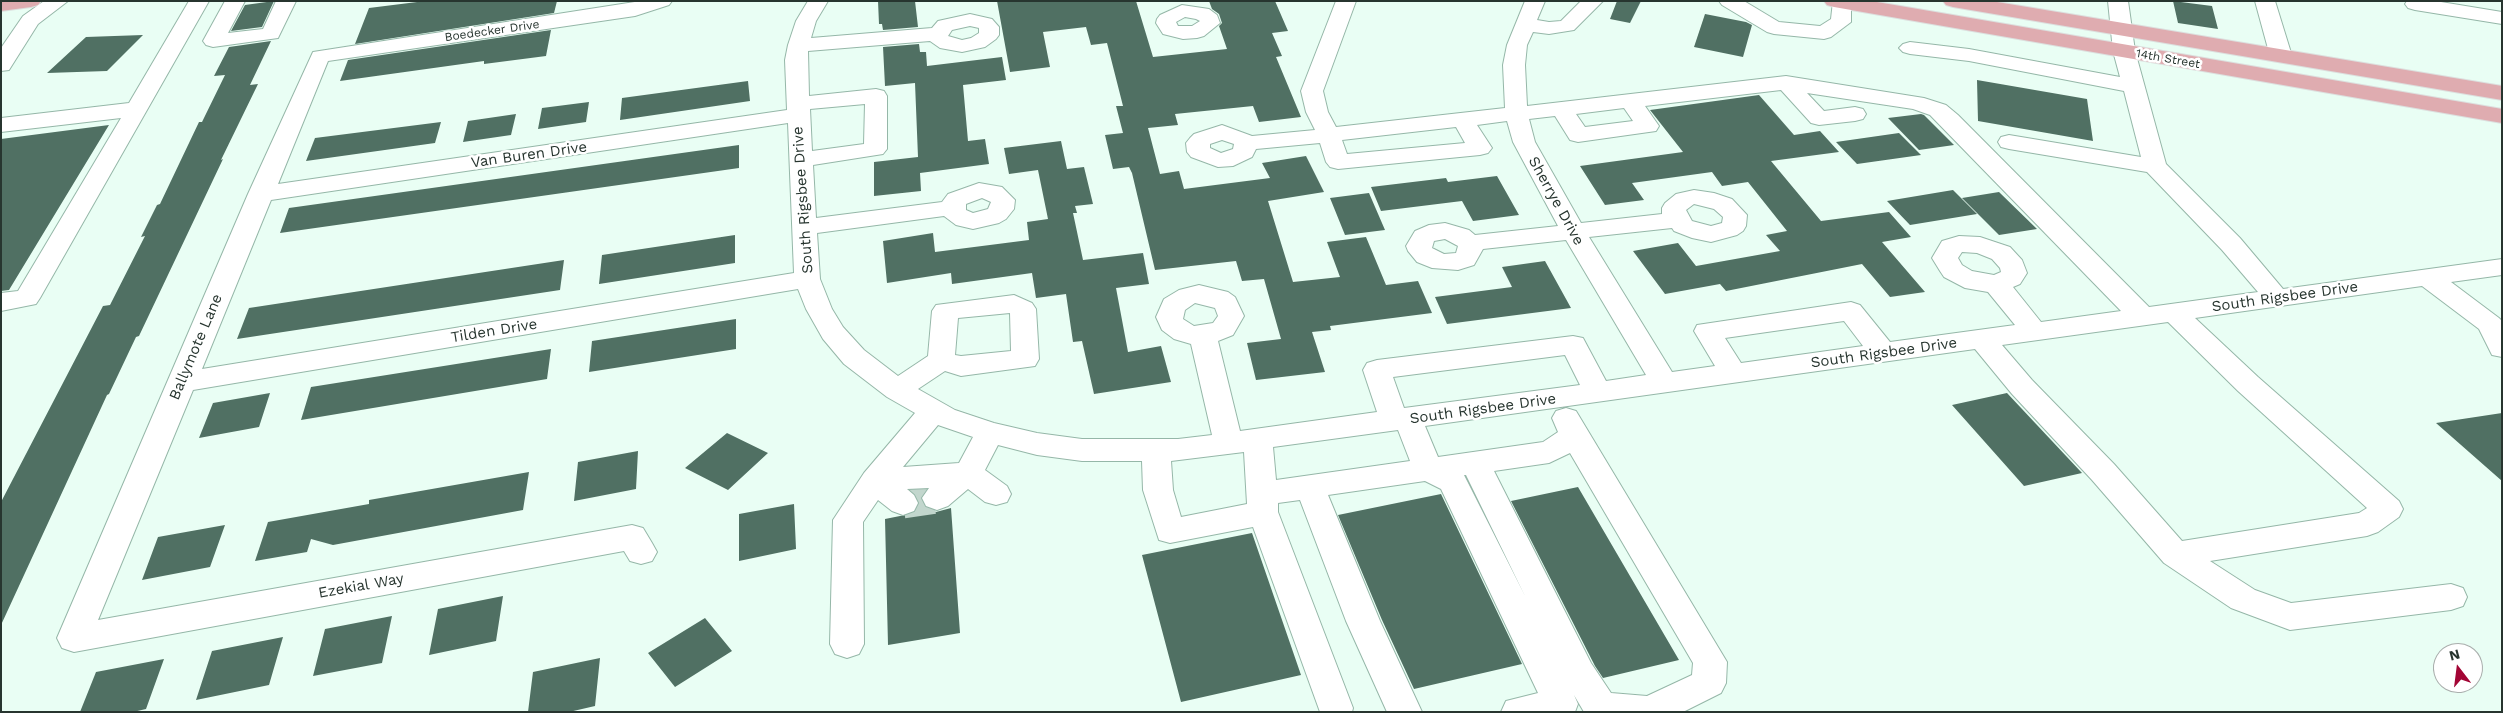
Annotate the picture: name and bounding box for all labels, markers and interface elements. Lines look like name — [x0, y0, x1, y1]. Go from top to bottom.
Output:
street label: Boedecker Drive — [444, 17, 540, 45]
street label: 14th Street — [2135, 46, 2201, 72]
street label: South Rigsbee Drive — [789, 126, 817, 274]
street label: Van Buren Drive — [470, 138, 588, 172]
street label: Sherrye Drive — [1524, 154, 1588, 248]
street label: South Rigsbee Drive — [2211, 278, 2359, 316]
street label: Ballymote Lane — [166, 291, 226, 403]
street label: Tilden Drive — [450, 315, 538, 347]
street label: South Rigsbee Drive — [1810, 334, 1958, 372]
street label: South Rigsbee Drive — [1409, 390, 1557, 428]
street label: Ezekial Way — [317, 570, 405, 602]
north arrow — [2433, 643, 2483, 693]
text: N — [2447, 645, 2461, 664]

